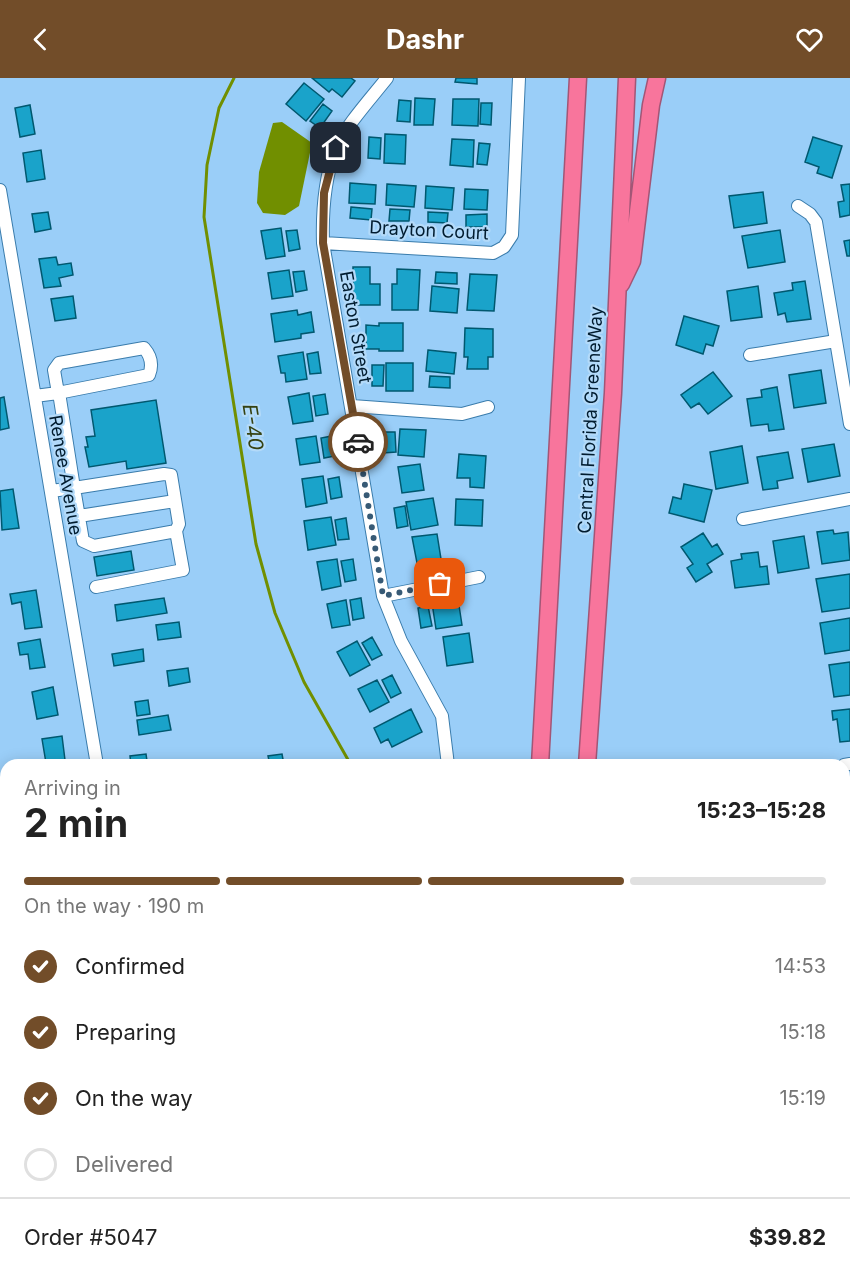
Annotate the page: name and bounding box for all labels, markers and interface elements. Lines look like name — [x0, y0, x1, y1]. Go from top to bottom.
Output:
icon: back — [24, 23, 57, 56]
text: Dashr — [386, 23, 464, 56]
icon: heart — [793, 23, 826, 56]
pin — [310, 122, 361, 173]
icon: home — [319, 131, 352, 164]
street label: Drayton Court — [369, 216, 489, 244]
street label: Easton Street — [336, 269, 376, 385]
street label: Central Florida GreeneWay — [574, 306, 606, 534]
water label: E-40 — [237, 402, 269, 452]
courier — [328, 412, 388, 472]
street label: Renee Avenue — [45, 413, 87, 537]
icon: car — [342, 426, 375, 459]
pin — [414, 558, 465, 609]
icon: bag — [423, 567, 456, 600]
text: Arriving in — [24, 776, 121, 800]
text: 15:23–15:28 — [697, 797, 826, 823]
text: 2 min — [24, 799, 128, 846]
text: On the way · 190 m — [24, 894, 204, 918]
icon: check — [24, 950, 57, 983]
text: Confirmed — [75, 953, 185, 979]
text: 14:53 — [775, 954, 826, 978]
icon: check — [24, 1016, 57, 1049]
text: Preparing — [75, 1019, 176, 1045]
text: 15:18 — [779, 1020, 826, 1044]
icon: check — [24, 1082, 57, 1115]
text: On the way — [75, 1085, 193, 1111]
text: 15:19 — [779, 1086, 826, 1110]
text: Delivered — [75, 1151, 173, 1177]
text: Order #5047 — [24, 1224, 157, 1250]
text: $39.82 — [749, 1224, 826, 1250]

